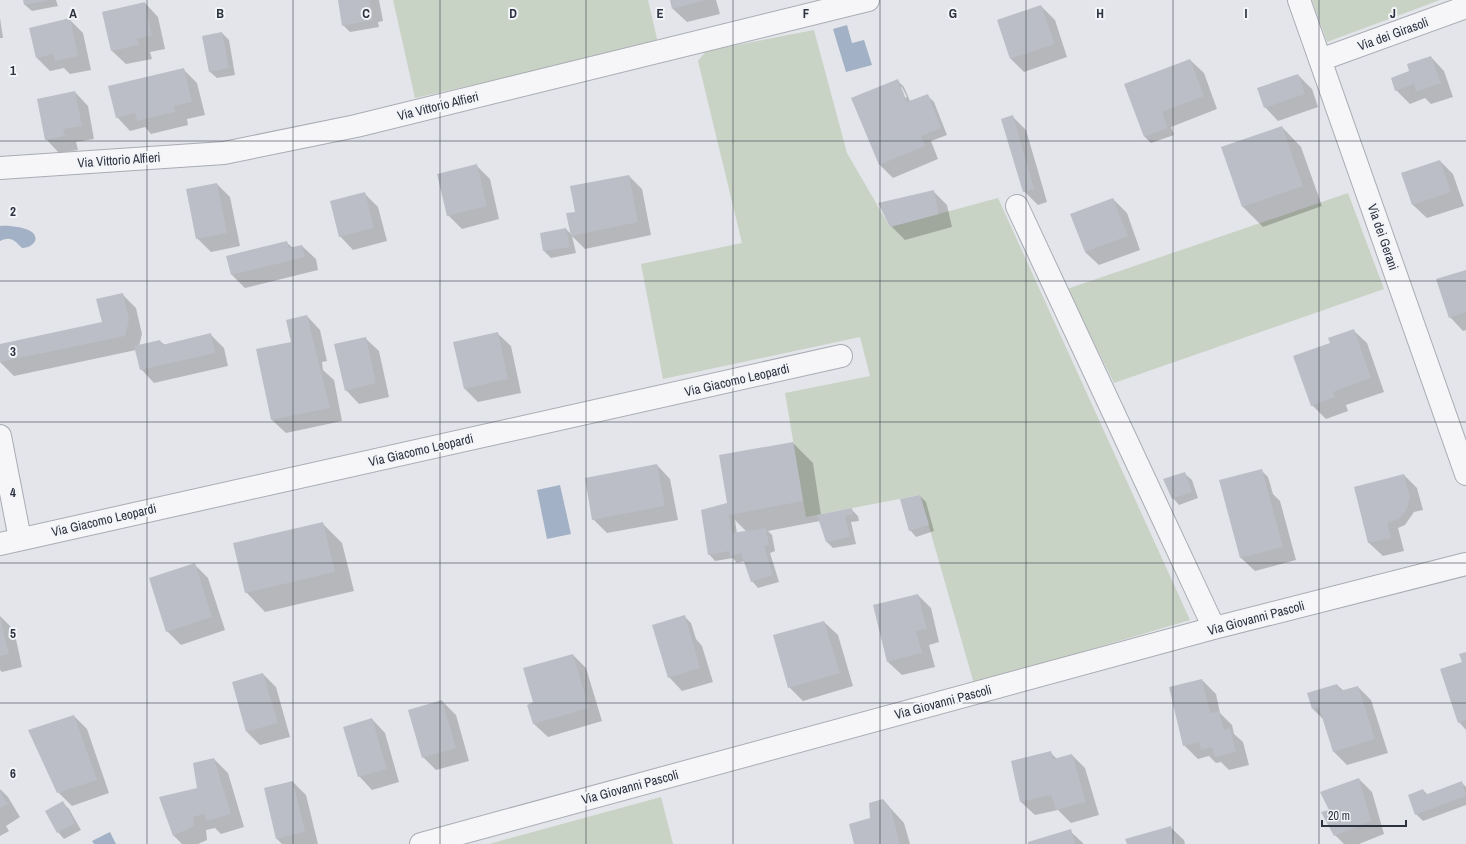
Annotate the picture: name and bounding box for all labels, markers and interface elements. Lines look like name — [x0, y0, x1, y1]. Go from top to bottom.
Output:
text: A — [69, 5, 77, 22]
text: B — [216, 5, 224, 22]
text: C — [362, 5, 370, 22]
text: D — [509, 5, 517, 22]
text: E — [656, 5, 664, 22]
text: F — [803, 5, 810, 22]
text: G — [949, 5, 957, 22]
text: H — [1096, 5, 1104, 22]
text: I — [1245, 5, 1248, 22]
text: J — [1390, 5, 1396, 22]
street label: Via dei Girasoli — [1355, 13, 1431, 55]
text: 1 — [10, 62, 16, 79]
street label: Via Vittorio Alfieri — [396, 88, 480, 124]
street label: Via Vittorio Alfieri — [77, 149, 161, 171]
street label: Via dei Gerani — [1364, 202, 1402, 272]
text: 2 — [10, 203, 16, 220]
text: 3 — [10, 343, 16, 360]
street label: Via Giacomo Leopardi — [683, 360, 791, 400]
street label: Via Giacomo Leopardi — [367, 430, 475, 470]
text: 4 — [10, 484, 16, 501]
street label: Via Giacomo Leopardi — [50, 500, 158, 540]
street label: Via Giovanni Pascoli — [1206, 597, 1307, 639]
text: 5 — [10, 625, 16, 642]
street label: Via Giovanni Pascoli — [893, 681, 994, 723]
text: 6 — [10, 765, 16, 782]
street label: Via Giovanni Pascoli — [580, 766, 681, 808]
scale bar — [1322, 802, 1406, 828]
text: 20 m — [1328, 808, 1350, 824]

